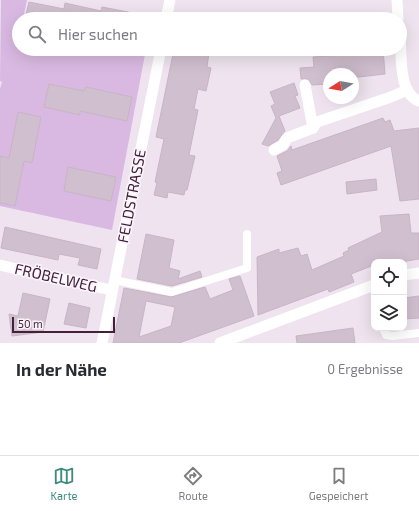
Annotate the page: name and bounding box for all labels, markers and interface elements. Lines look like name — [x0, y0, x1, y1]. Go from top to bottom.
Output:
search box — [12, 12, 407, 56]
icon: search — [26, 23, 48, 45]
text: Hier suchen — [58, 25, 138, 43]
north arrow — [323, 68, 359, 104]
street label: FELDSTRASSE — [113, 148, 149, 244]
street label: FRÖBELWEG — [13, 259, 99, 295]
map controls — [371, 259, 407, 331]
button: locate — [371, 259, 407, 295]
button: layers — [371, 295, 407, 331]
scale bar — [12, 315, 115, 334]
text: 50 m — [18, 317, 43, 330]
text: In der Nähe — [16, 359, 107, 379]
text: 0 Ergebnisse — [327, 361, 403, 377]
tab: Karte — [50, 465, 78, 502]
tab: Route — [178, 465, 208, 502]
tab: Gespeichert — [309, 465, 369, 502]

